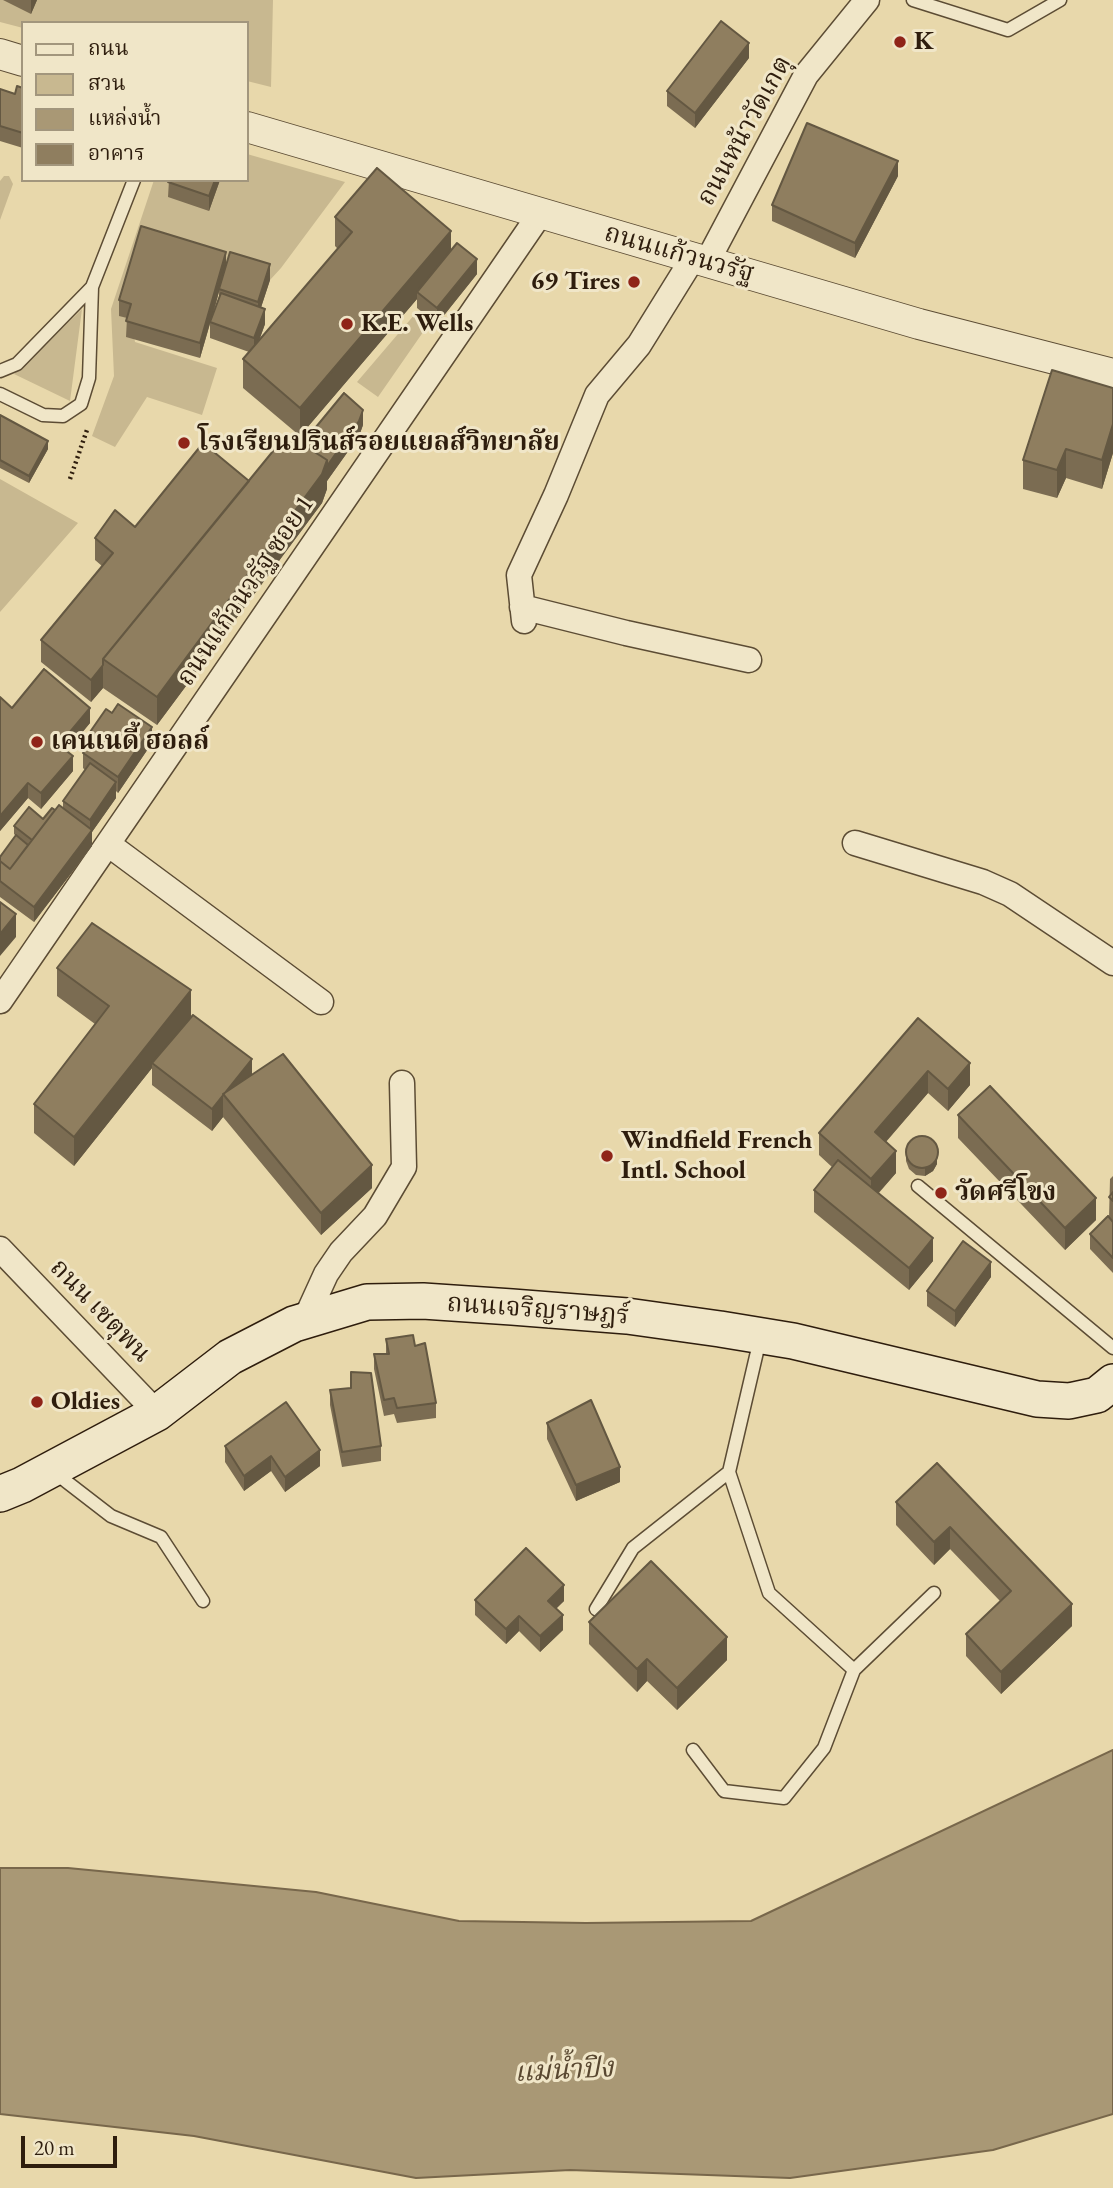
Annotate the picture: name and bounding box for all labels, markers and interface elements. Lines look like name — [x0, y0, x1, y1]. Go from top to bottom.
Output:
legend — [21, 21, 248, 182]
place label: K — [914, 26, 934, 58]
text: ถนน — [88, 34, 129, 61]
marker: K — [892, 34, 908, 50]
street label: ถนนหน้าวัดเกตุ — [691, 50, 799, 212]
text: สวน — [88, 69, 126, 96]
text: แหล่งน้ำ — [88, 104, 161, 131]
text: อาคาร — [88, 139, 145, 166]
street label: ถนนแก้วนวรัฐ — [601, 218, 757, 290]
place label: 69 Tires — [530, 266, 620, 298]
marker: 69 Tires — [626, 274, 642, 290]
place label: K.E. Wells — [361, 308, 473, 340]
marker: K.E. Wells — [339, 316, 355, 332]
place label: โรงเรียนปรินส์รอยแยลส์วิทยาลัย — [198, 427, 560, 459]
marker: โรงเรียนปรินส์รอยแยลส์วิทยาลัย — [176, 435, 192, 451]
street label: ถนนแก้วนวรัฐ ซอย 1 — [171, 490, 321, 692]
place label: เคนเนดี้ ฮอลล์ — [51, 726, 209, 758]
marker: เคนเนดี้ ฮอลล์ — [29, 734, 45, 750]
place label: Windfield French Intl. School — [621, 1125, 812, 1186]
marker: Windfield French Intl. School — [599, 1148, 615, 1164]
place label: วัดศรีโขง — [955, 1177, 1056, 1209]
marker: วัดศรีโขง — [933, 1185, 949, 1201]
street label: ถนน เชตุพน — [43, 1253, 157, 1369]
street label: ถนนเจริญราษฎร์ — [446, 1288, 630, 1332]
place label: Oldies — [51, 1386, 120, 1418]
marker: Oldies — [29, 1394, 45, 1410]
water label: แม่น้ำปิง — [513, 2052, 615, 2090]
scale bar — [24, 2122, 121, 2166]
text: 20 m — [34, 2134, 75, 2161]

